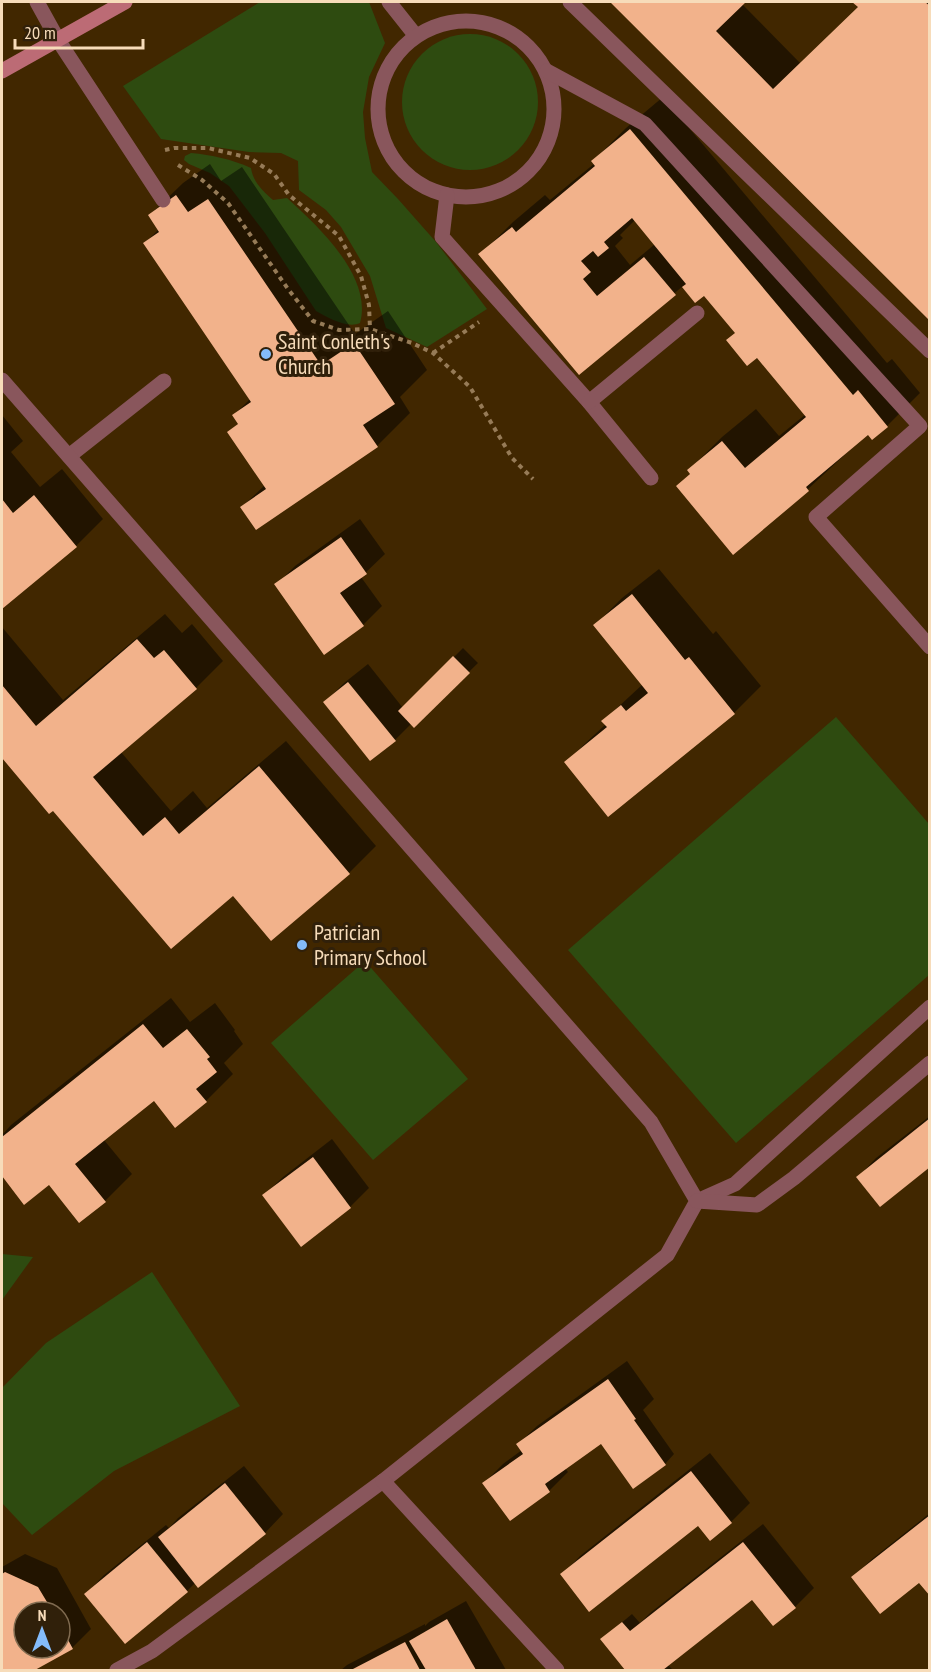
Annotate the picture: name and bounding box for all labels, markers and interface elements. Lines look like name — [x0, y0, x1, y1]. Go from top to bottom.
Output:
scale bar — [15, 12, 142, 50]
text: 20 m — [24, 21, 56, 44]
place label: Saint Conleth's Church — [278, 327, 390, 380]
marker: Saint Conleth's Church — [259, 347, 273, 361]
place label: Patrician Primary School — [314, 918, 428, 971]
marker: Patrician Primary School — [295, 938, 309, 952]
north arrow — [12, 1600, 72, 1660]
text: N — [38, 1605, 46, 1625]

